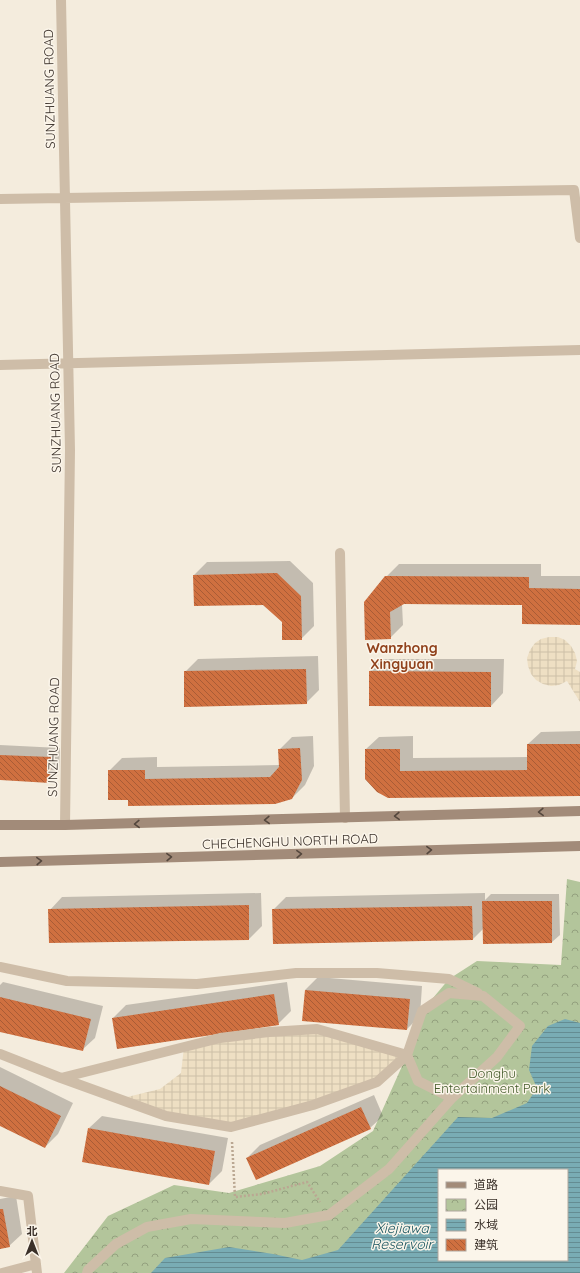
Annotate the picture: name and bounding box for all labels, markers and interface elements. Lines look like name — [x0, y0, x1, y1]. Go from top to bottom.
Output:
street label: SUNZHUANG ROAD — [40, 29, 58, 149]
street label: SUNZHUANG ROAD — [46, 353, 64, 473]
district label: Wanzhong Xingyuan — [366, 639, 438, 673]
street label: SUNZHUANG ROAD — [44, 677, 62, 797]
one-way arrow — [538, 808, 544, 817]
one-way arrow — [394, 812, 400, 821]
one-way arrow — [264, 816, 270, 824]
one-way arrow — [134, 819, 140, 828]
street label: CHECHENGHU NORTH ROAD — [202, 830, 378, 852]
one-way arrow — [426, 846, 432, 855]
one-way arrow — [296, 850, 302, 858]
one-way arrow — [166, 853, 172, 861]
one-way arrow — [36, 857, 42, 865]
park label: Donghu Entertainment Park — [434, 1065, 550, 1096]
legend — [438, 1169, 568, 1261]
text: 道路 — [474, 1177, 498, 1192]
text: 公园 — [474, 1197, 498, 1212]
text: 水域 — [474, 1217, 498, 1232]
water label: Xiejiawa Reservoir — [371, 1219, 435, 1253]
north arrow — [12, 1221, 52, 1261]
text: 北 — [27, 1224, 38, 1238]
text: 建筑 — [474, 1237, 498, 1252]

